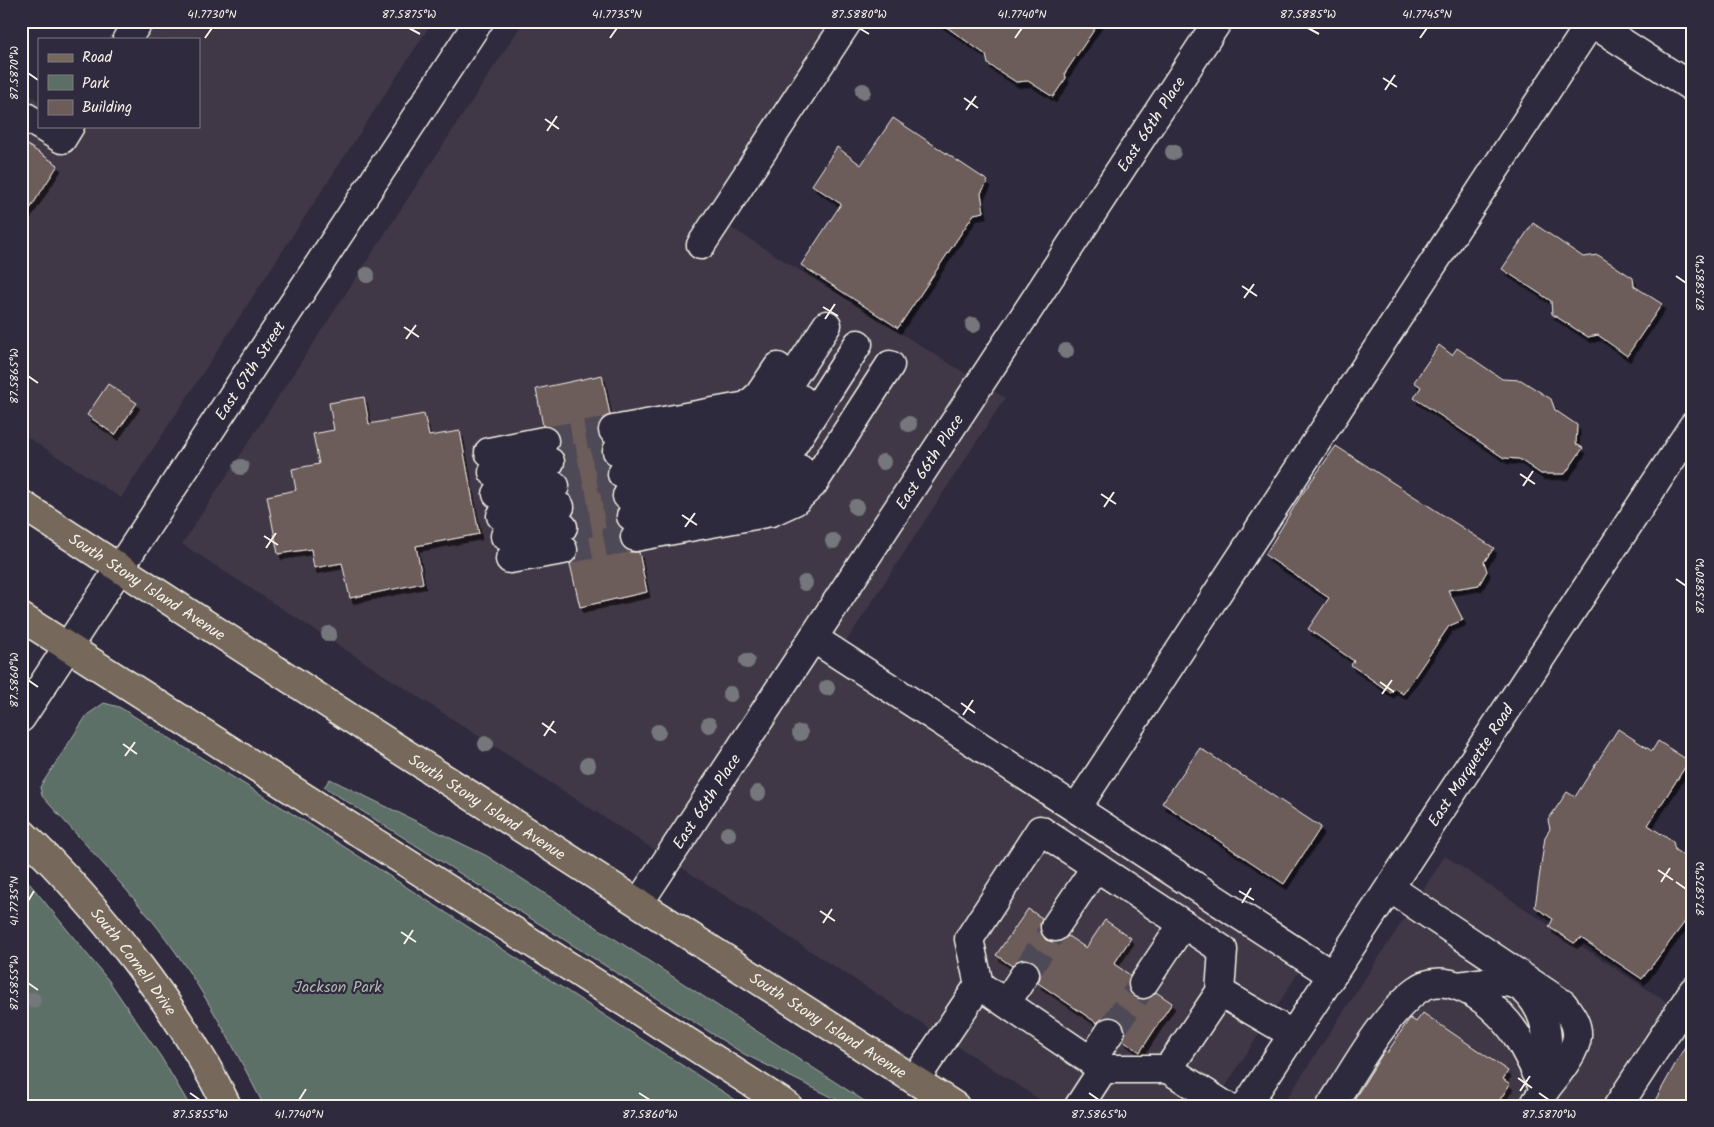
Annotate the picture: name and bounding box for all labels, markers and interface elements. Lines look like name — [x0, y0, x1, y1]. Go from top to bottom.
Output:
text: 41.7730°N — [187, 5, 237, 24]
text: 87.5875°W — [382, 5, 436, 24]
text: 41.7735°N — [592, 5, 642, 24]
text: 87.5880°W — [831, 5, 887, 24]
text: 41.7740°N — [997, 5, 1047, 24]
text: 87.5885°W — [1280, 5, 1336, 24]
text: 41.7745°N — [1402, 5, 1452, 24]
legend — [38, 38, 200, 128]
text: 87.5870°W — [5, 46, 24, 100]
text: Road — [82, 46, 113, 70]
text: Park — [82, 72, 110, 96]
street label: East 66th Place — [1111, 72, 1192, 177]
text: Building — [82, 96, 132, 120]
text: 87.5885°W — [1691, 255, 1710, 311]
street label: East 67th Street — [209, 316, 293, 426]
text: 87.5865°W — [5, 348, 24, 404]
street label: East 66th Place — [889, 410, 971, 515]
street label: South Stony Island Avenue — [64, 527, 230, 648]
text: 87.5880°W — [1691, 558, 1710, 614]
text: 87.5860°W — [5, 652, 24, 708]
street label: East Marquette Road — [1422, 699, 1521, 832]
street label: South Stony Island Avenue — [403, 748, 570, 867]
street label: East 66th Place — [667, 749, 748, 855]
text: 87.5875°W — [1691, 862, 1710, 916]
text: 41.7735°N — [5, 876, 24, 926]
street label: South Cornell Drive — [84, 902, 182, 1021]
text: 87.5855°W — [5, 955, 24, 1011]
street label: South Stony Island Avenue — [744, 966, 911, 1086]
park label: Jackson Park — [294, 975, 382, 1000]
text: 87.5855°W — [172, 1105, 228, 1124]
text: 41.7740°N — [274, 1105, 324, 1124]
text: 87.5860°W — [622, 1105, 678, 1124]
text: 87.5865°W — [1071, 1105, 1127, 1124]
text: 87.5870°W — [1522, 1105, 1576, 1124]

